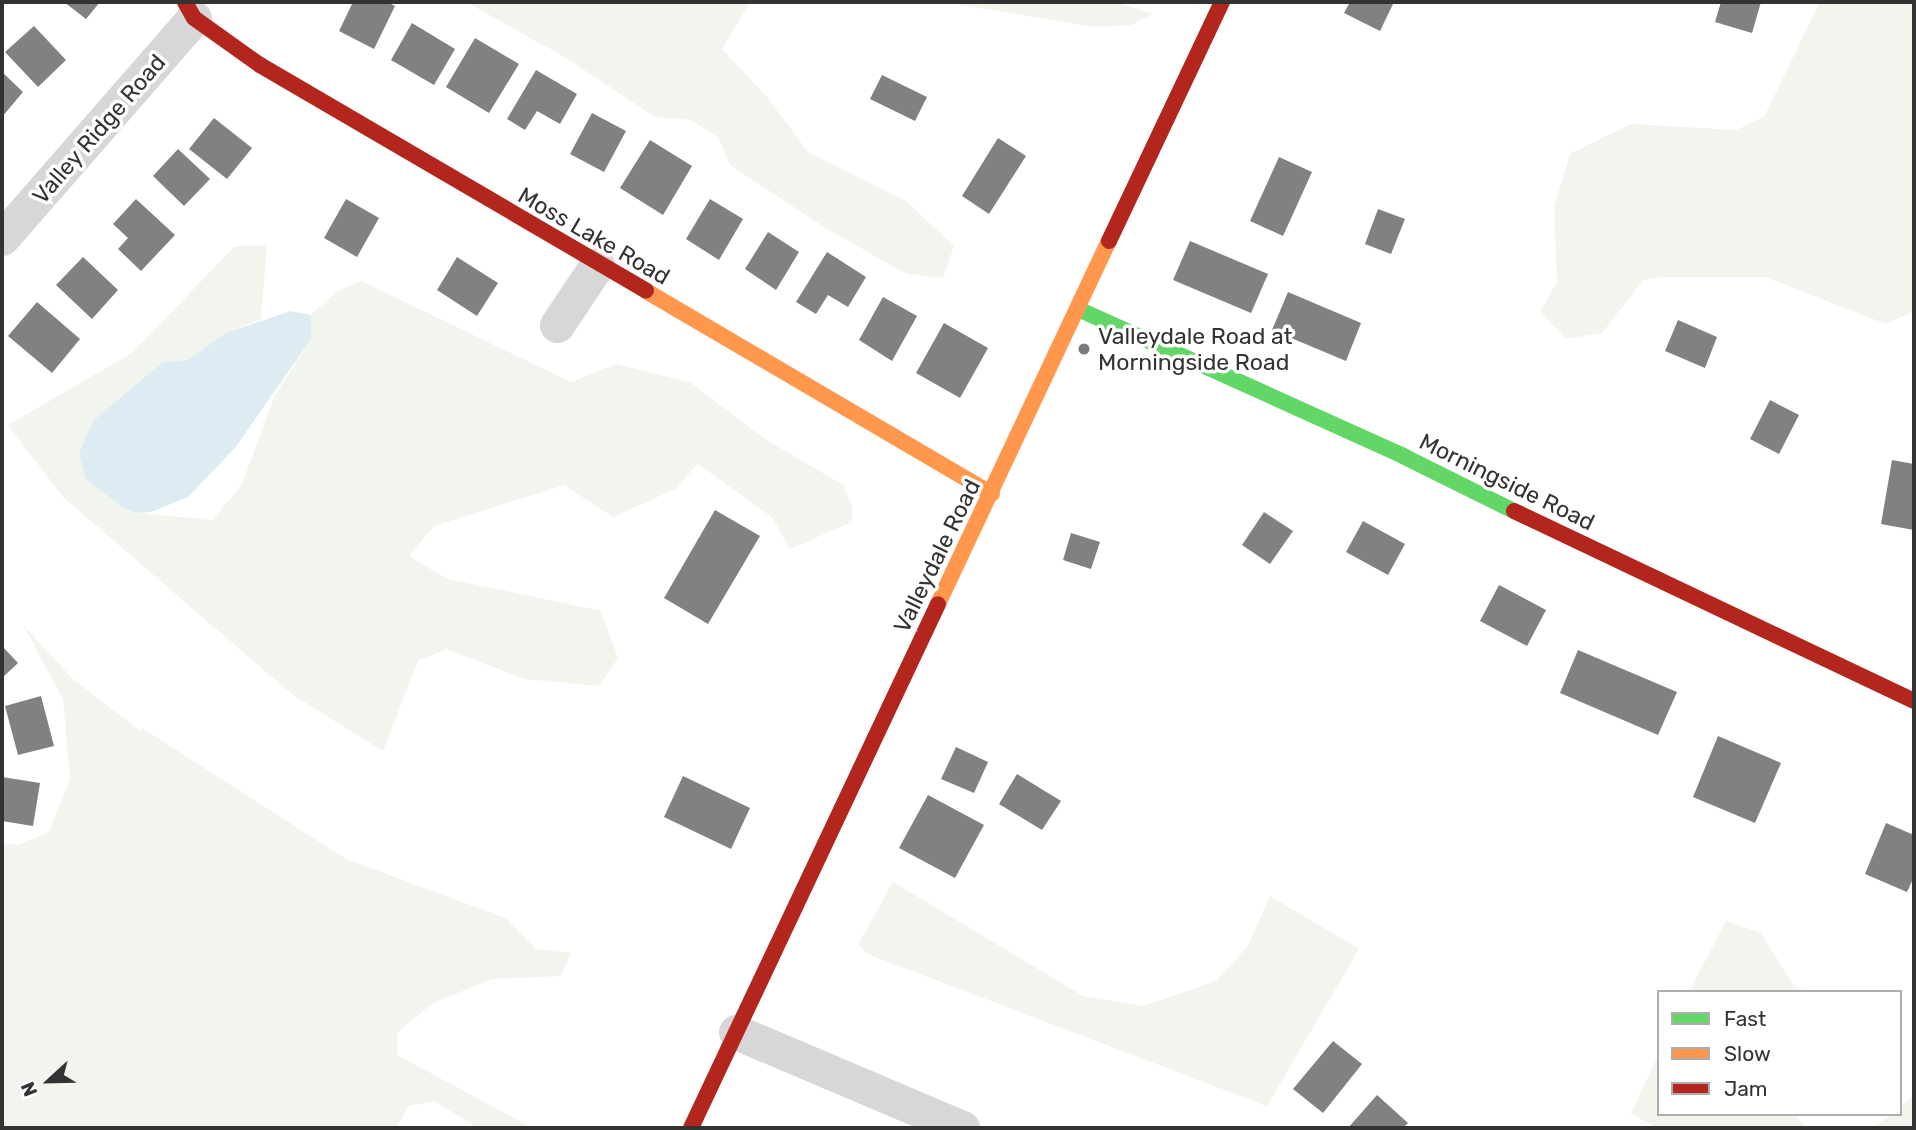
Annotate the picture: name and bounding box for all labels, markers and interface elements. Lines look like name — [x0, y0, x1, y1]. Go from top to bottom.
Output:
street label: Valley Ridge Road — [26, 48, 172, 210]
street label: Moss Lake Road — [513, 181, 675, 291]
place label: Valleydale Road at Morningside Road — [1098, 322, 1293, 376]
marker: Valleydale Road at Morningside Road — [1076, 341, 1092, 357]
street label: Morningside Road — [1415, 428, 1599, 536]
street label: Valleydale Road — [888, 475, 986, 637]
legend — [1657, 990, 1902, 1116]
text: Fast — [1724, 1006, 1766, 1031]
text: Slow — [1724, 1041, 1771, 1066]
north arrow — [14, 1046, 84, 1116]
text: Jam — [1724, 1076, 1768, 1101]
text: N — [16, 1078, 42, 1100]

